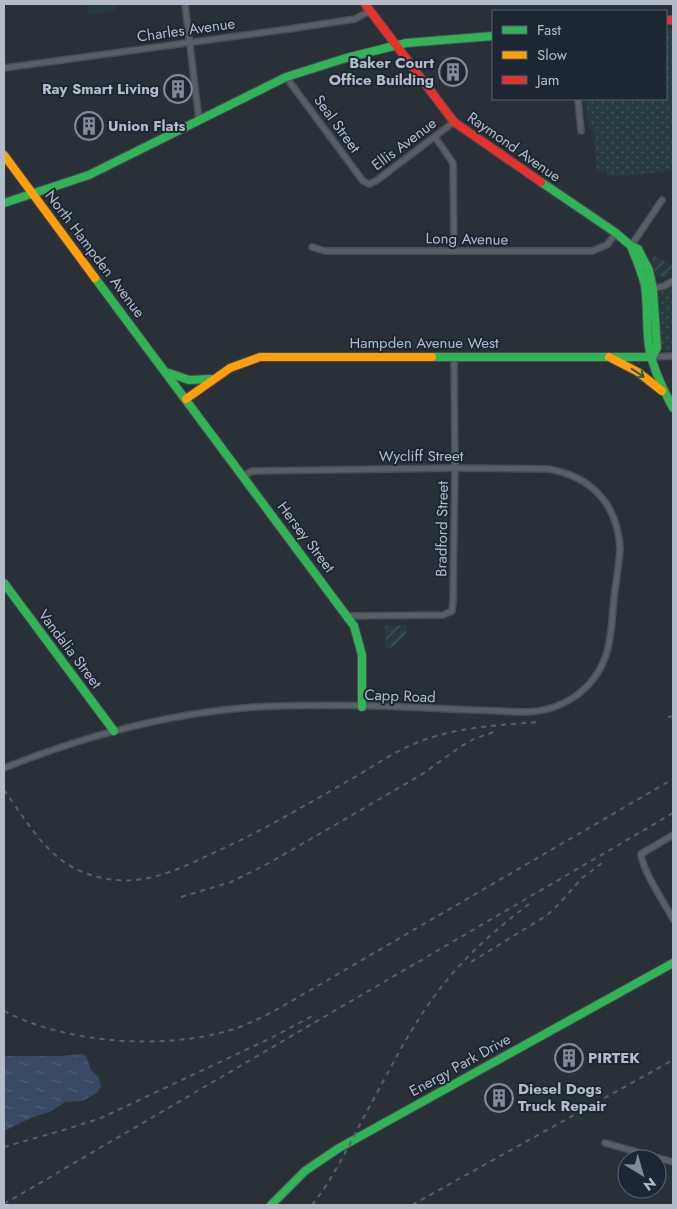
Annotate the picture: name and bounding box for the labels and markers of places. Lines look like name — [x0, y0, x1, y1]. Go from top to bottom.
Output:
place label: Baker Court Office Building — [329, 52, 434, 91]
building icon: Baker Court Office Building — [438, 57, 468, 87]
building icon: Ray Smart Living — [163, 74, 193, 104]
place label: Ray Smart Living — [42, 78, 159, 100]
building icon: Union Flats — [74, 111, 104, 141]
place label: Union Flats — [108, 115, 185, 137]
building icon: PIRTEK — [554, 1043, 584, 1073]
place label: PIRTEK — [588, 1047, 640, 1069]
place label: Diesel Dogs Truck Repair — [518, 1078, 607, 1117]
building icon: Diesel Dogs Truck Repair — [484, 1083, 514, 1113]

